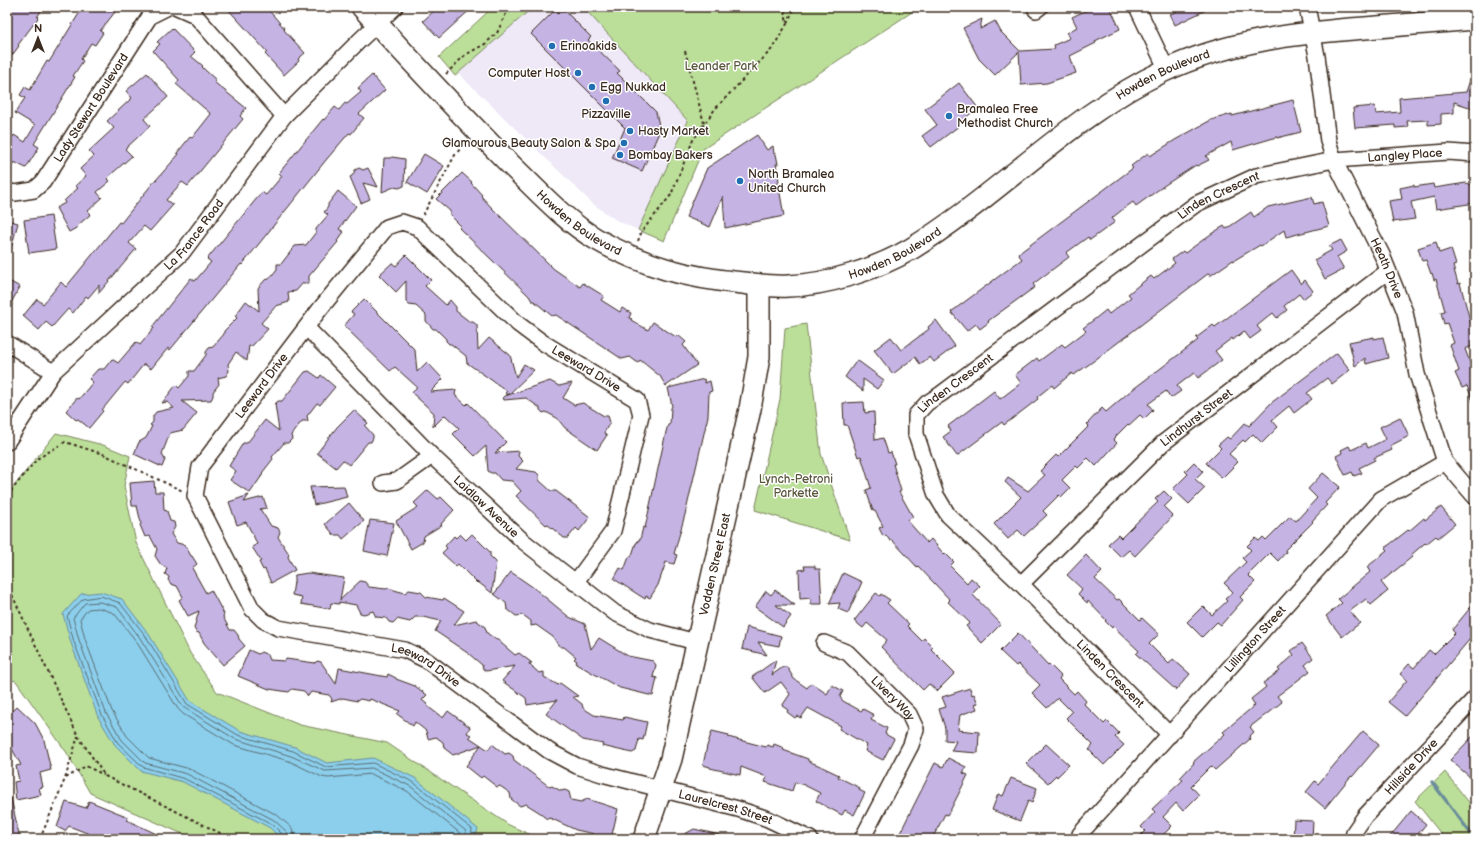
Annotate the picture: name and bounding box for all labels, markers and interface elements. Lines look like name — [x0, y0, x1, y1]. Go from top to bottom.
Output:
north arrow — [18, 18, 58, 58]
text: N — [34, 22, 42, 35]
place label: Erinoakids — [560, 39, 617, 54]
marker: Erinoakids — [547, 41, 557, 51]
street label: Howden Boulevard — [1113, 46, 1212, 103]
street label: Lady Stewart Boulevard — [50, 50, 132, 165]
park label: Leander Park — [685, 59, 758, 74]
place label: Computer Host — [488, 66, 570, 81]
marker: Computer Host — [573, 68, 583, 78]
place label: Egg Nukkad — [600, 80, 666, 95]
marker: Egg Nukkad — [587, 82, 597, 92]
marker: Pizzaville — [601, 96, 611, 106]
place label: Bramalea Free Methodist Church — [957, 102, 1053, 131]
place label: Pizzaville — [581, 107, 631, 122]
marker: Bramalea Free Methodist Church — [944, 111, 954, 121]
place label: Hasty Market — [638, 124, 709, 139]
marker: Hasty Market — [625, 126, 635, 136]
place label: Glamourous Beauty Salon & Spa — [442, 136, 616, 151]
marker: Glamourous Beauty Salon & Spa — [619, 138, 629, 148]
street label: Langley Place — [1367, 145, 1443, 165]
place label: Bombay Bakers — [628, 148, 713, 163]
marker: Bombay Bakers — [615, 150, 625, 160]
place label: North Bramalea United Church — [748, 167, 834, 196]
street label: Linden Crescent — [1175, 168, 1261, 223]
marker: North Bramalea United Church — [735, 176, 745, 186]
street label: Howden Boulevard — [533, 187, 624, 259]
street label: La France Road — [161, 196, 227, 273]
street label: Howden Boulevard — [847, 224, 944, 283]
street label: Heath Drive — [1367, 235, 1406, 301]
street label: Leeward Drive — [549, 342, 623, 396]
street label: Leeward Drive — [233, 350, 291, 422]
street label: Linden Crescent — [914, 350, 996, 416]
street label: Lindhurst Street — [1157, 385, 1235, 450]
street label: Laidlaw Avenue — [450, 472, 522, 541]
park label: Lynch-Petroni Parkette — [759, 472, 833, 501]
street label: Vodden Street East — [696, 511, 734, 617]
street label: Lillington Street — [1221, 602, 1289, 676]
street label: Linden Crescent — [1073, 637, 1147, 711]
street label: Leeward Drive — [390, 640, 463, 690]
street label: Livery Way — [868, 673, 919, 723]
street label: Hillside Drive — [1381, 735, 1441, 798]
street label: Laurelcrest Street — [677, 786, 775, 828]

